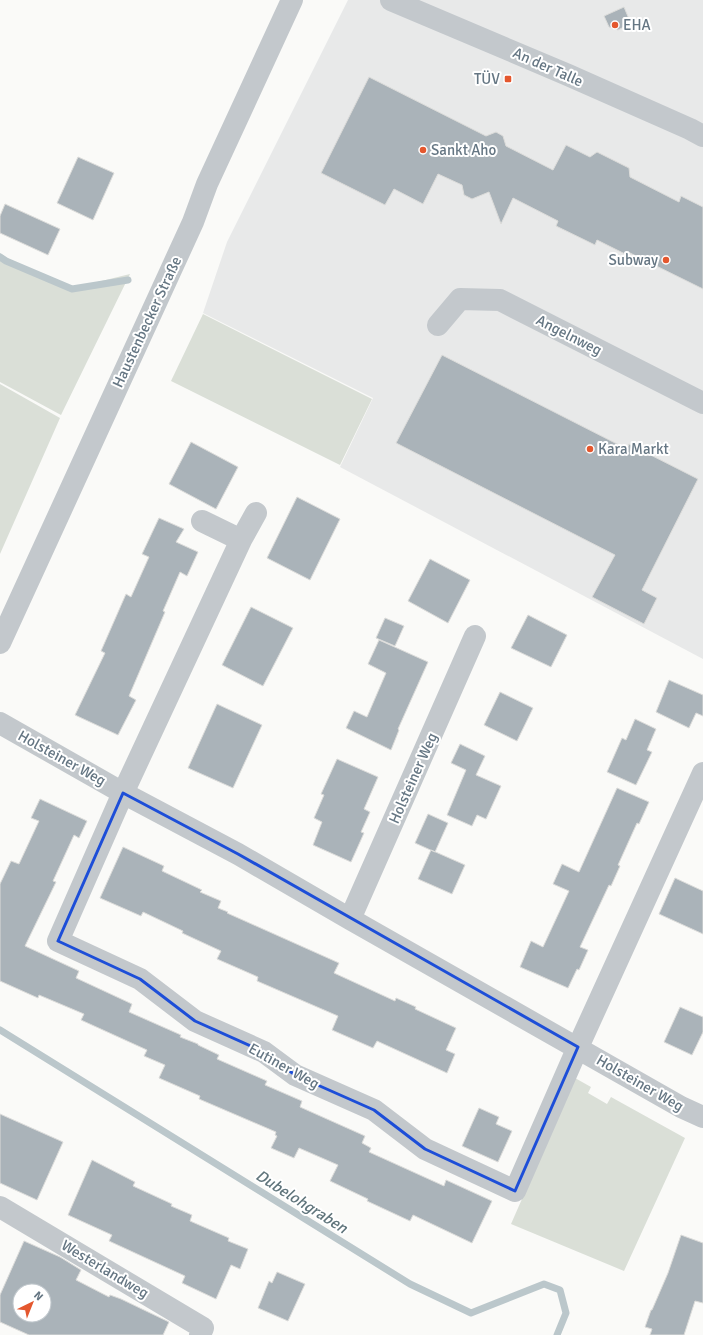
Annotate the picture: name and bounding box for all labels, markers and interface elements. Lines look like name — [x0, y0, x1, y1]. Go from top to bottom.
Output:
place label: EHA — [623, 16, 651, 34]
marker: EHA — [610, 20, 620, 30]
street label: An der Talle — [510, 44, 586, 90]
place label: TÜV — [474, 70, 500, 88]
marker: TÜV — [503, 74, 513, 84]
place label: Sankt Aho — [431, 141, 497, 159]
marker: Sankt Aho — [418, 145, 428, 155]
place label: Subway — [608, 251, 658, 269]
street label: Haustenbecker Straße — [109, 253, 185, 391]
marker: Subway — [661, 255, 671, 265]
street label: Angelnweg — [533, 311, 605, 359]
place label: Kara Markt — [598, 440, 669, 458]
marker: Kara Markt — [585, 444, 595, 454]
street label: Holsteiner Weg — [15, 726, 109, 790]
street label: Holsteiner Weg — [385, 730, 441, 826]
street label: Eutiner Weg — [246, 1039, 323, 1093]
street label: Holsteiner Weg — [593, 1051, 687, 1115]
water label: Dubelohgraben — [252, 1166, 352, 1239]
street label: Westerlandweg — [58, 1236, 152, 1302]
north arrow — [12, 1283, 52, 1323]
text: N — [31, 1289, 46, 1303]

